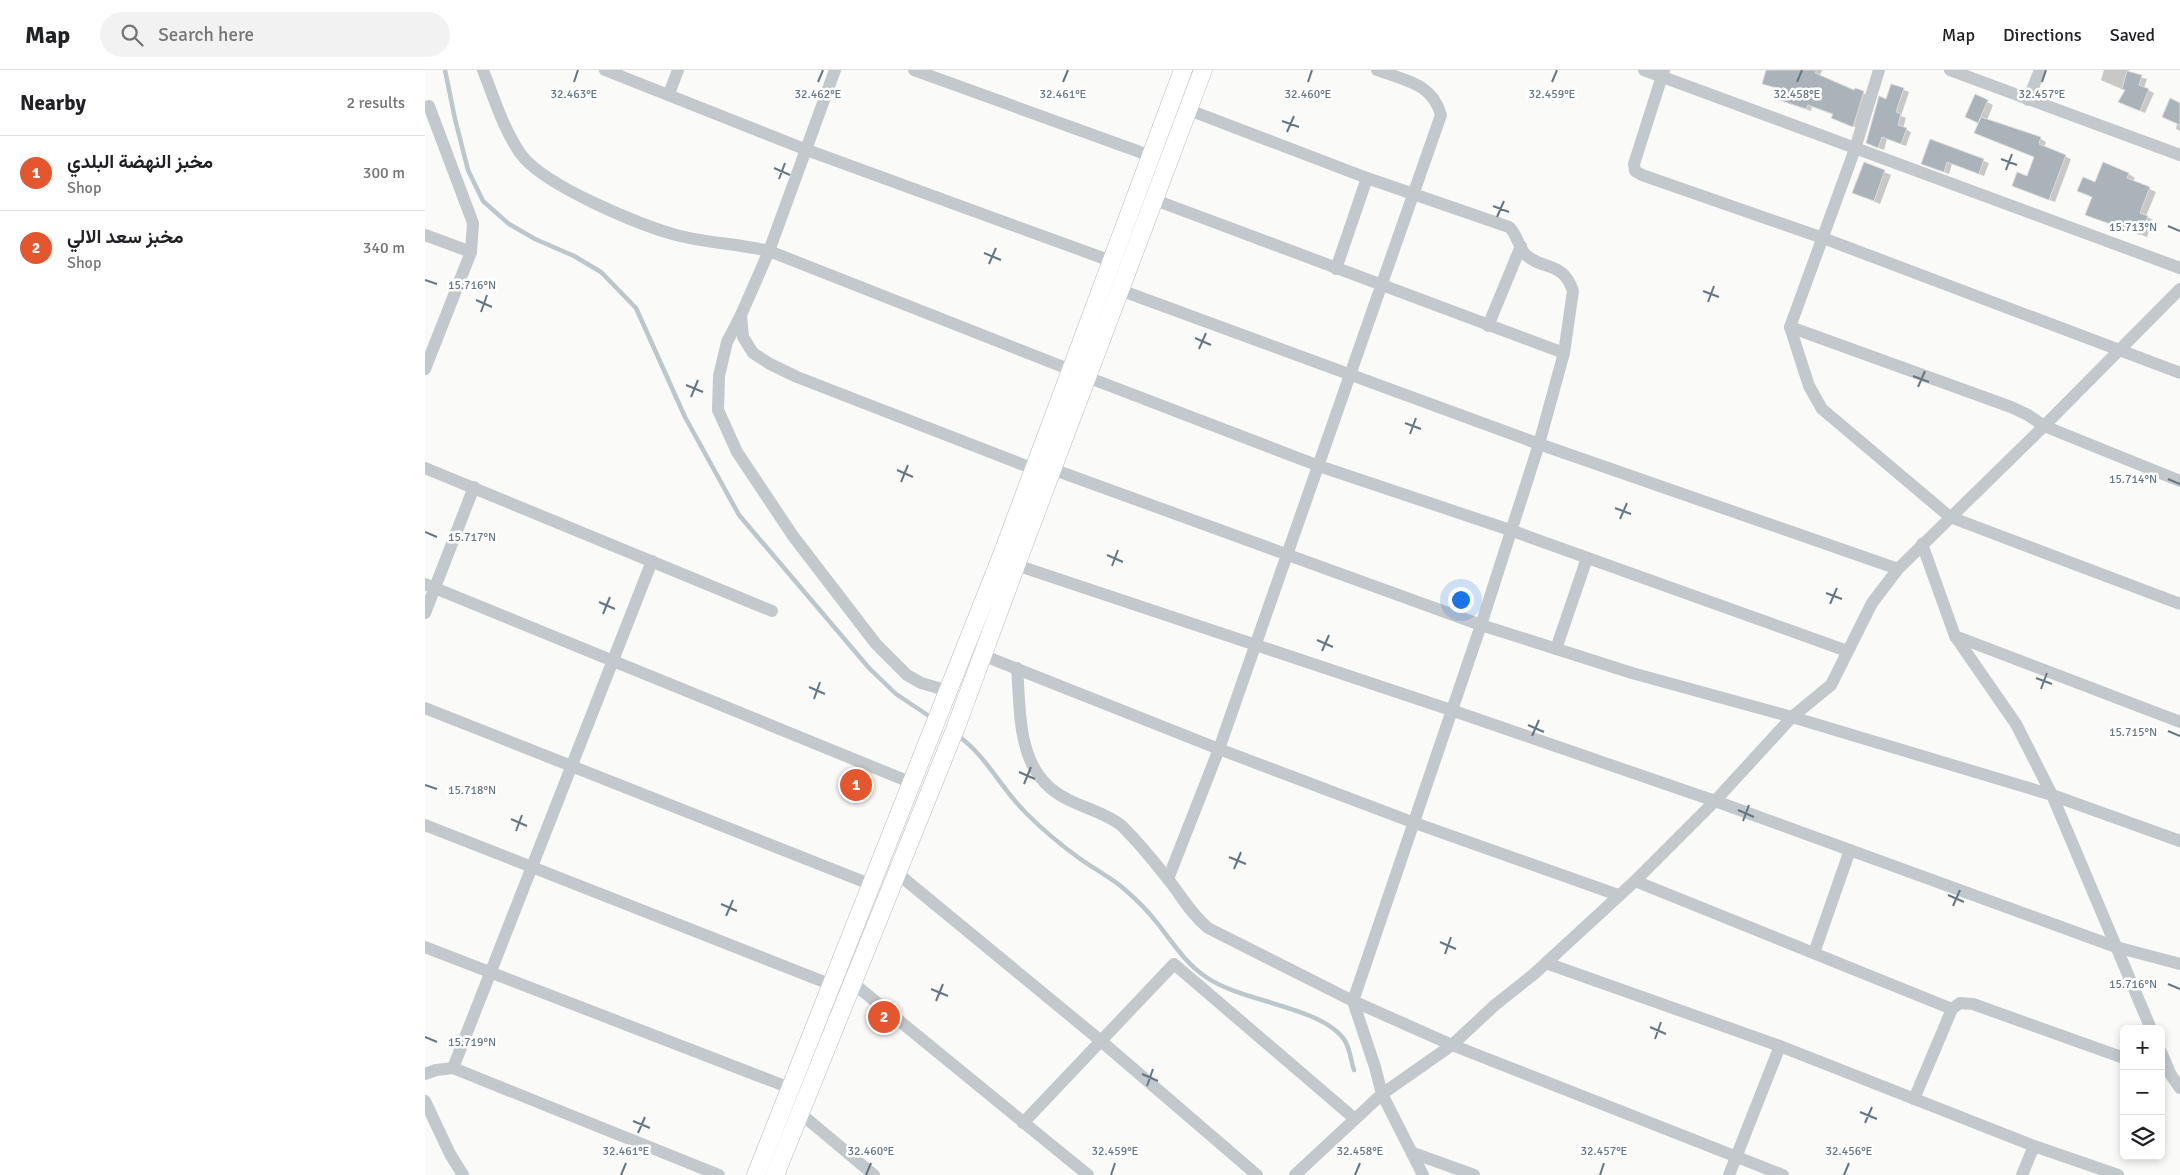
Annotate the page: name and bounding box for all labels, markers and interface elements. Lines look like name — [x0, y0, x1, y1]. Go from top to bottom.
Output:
search box — [100, 12, 450, 57]
text: Map — [25, 20, 70, 50]
icon: search — [118, 21, 146, 49]
text: Search here — [158, 23, 254, 47]
text: Map — [1942, 24, 1975, 46]
text: Directions — [2003, 24, 2082, 46]
text: Saved — [2110, 24, 2155, 46]
text: 32.463°E — [551, 87, 598, 102]
text: 32.462°E — [795, 87, 842, 102]
text: 32.461°E — [1040, 87, 1087, 102]
text: 32.460°E — [1285, 87, 1332, 102]
text: 32.459°E — [1529, 87, 1576, 102]
text: 32.458°E — [1774, 87, 1821, 102]
text: 32.457°E — [2019, 87, 2066, 102]
text: Nearby — [20, 90, 86, 116]
text: 2 results — [346, 93, 405, 113]
text: مخبز النهضة البلدي — [67, 150, 213, 174]
text: 1 — [32, 163, 40, 183]
text: 300 m — [363, 163, 405, 183]
text: Shop — [67, 178, 101, 198]
text: 15.713°N — [2109, 220, 2157, 235]
text: مخبز سعد الالي — [67, 225, 183, 249]
text: 2 — [32, 238, 40, 258]
text: 340 m — [363, 238, 405, 258]
text: Shop — [67, 253, 101, 273]
text: 15.716°N — [448, 278, 496, 293]
text: 15.714°N — [2109, 472, 2157, 487]
text: 15.717°N — [448, 530, 496, 545]
your location — [1448, 587, 1474, 613]
text: 15.715°N — [2109, 725, 2157, 740]
pin: 1 — [840, 766, 872, 804]
text: 15.718°N — [448, 783, 496, 798]
text: 15.716°N — [2109, 977, 2157, 992]
pin: 2 — [868, 998, 900, 1036]
map controls — [2120, 1025, 2165, 1160]
button: + — [2120, 1025, 2165, 1070]
text: 15.719°N — [448, 1035, 496, 1050]
button: − — [2120, 1070, 2165, 1115]
button: layers — [2120, 1115, 2165, 1160]
text: 32.461°E — [603, 1144, 650, 1159]
text: 32.460°E — [848, 1144, 895, 1159]
text: 32.459°E — [1092, 1144, 1139, 1159]
text: 32.458°E — [1337, 1144, 1384, 1159]
text: 32.457°E — [1581, 1144, 1628, 1159]
text: 32.456°E — [1826, 1144, 1873, 1159]

